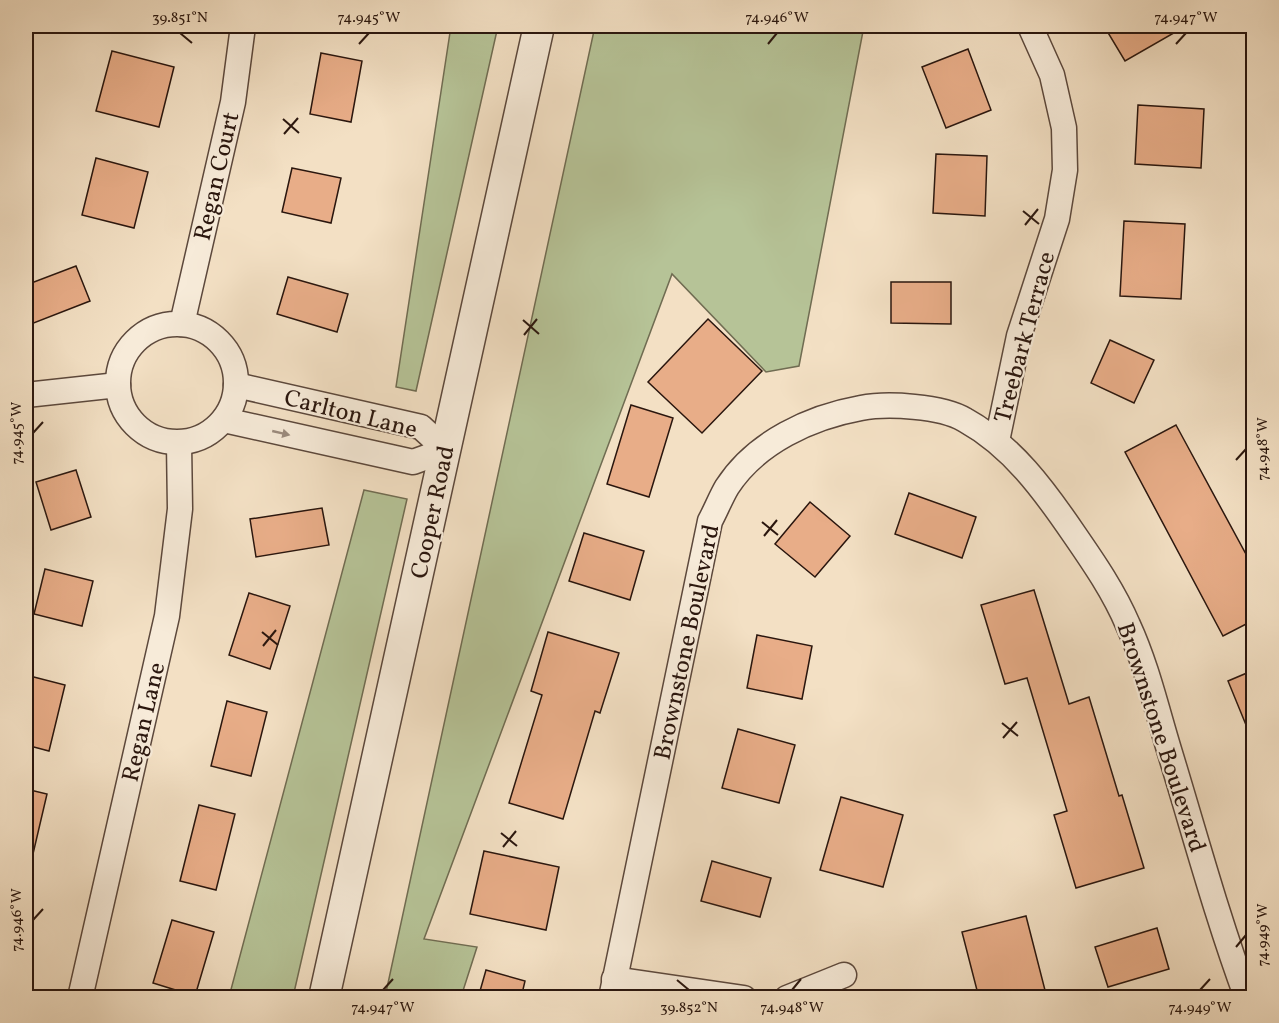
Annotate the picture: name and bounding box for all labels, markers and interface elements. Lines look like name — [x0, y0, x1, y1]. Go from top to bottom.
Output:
text: 39.851°N — [152, 8, 208, 29]
text: 74.945°W — [338, 8, 400, 29]
text: 74.946°W — [745, 8, 809, 29]
text: 74.947°W — [1154, 8, 1218, 29]
street label: Regan Court — [187, 109, 249, 244]
street label: Treebark Terrace — [987, 248, 1065, 427]
street label: Carlton Lane — [280, 382, 421, 448]
text: 74.945°W — [7, 402, 28, 464]
text: 74.948°W — [1253, 417, 1274, 481]
one-way arrow — [271, 429, 290, 438]
street label: Cooper Road — [403, 443, 465, 582]
street label: Brownstone Boulevard — [646, 522, 730, 763]
street label: Brownstone Boulevard — [1107, 618, 1213, 857]
street label: Regan Lane — [115, 659, 175, 786]
text: 74.946°W — [7, 888, 28, 952]
text: 74.949°W — [1253, 903, 1274, 967]
text: 74.947°W — [351, 998, 415, 1019]
text: 39.852°N — [660, 998, 718, 1019]
text: 74.948°W — [760, 998, 824, 1019]
text: 74.949°W — [1168, 998, 1232, 1019]

